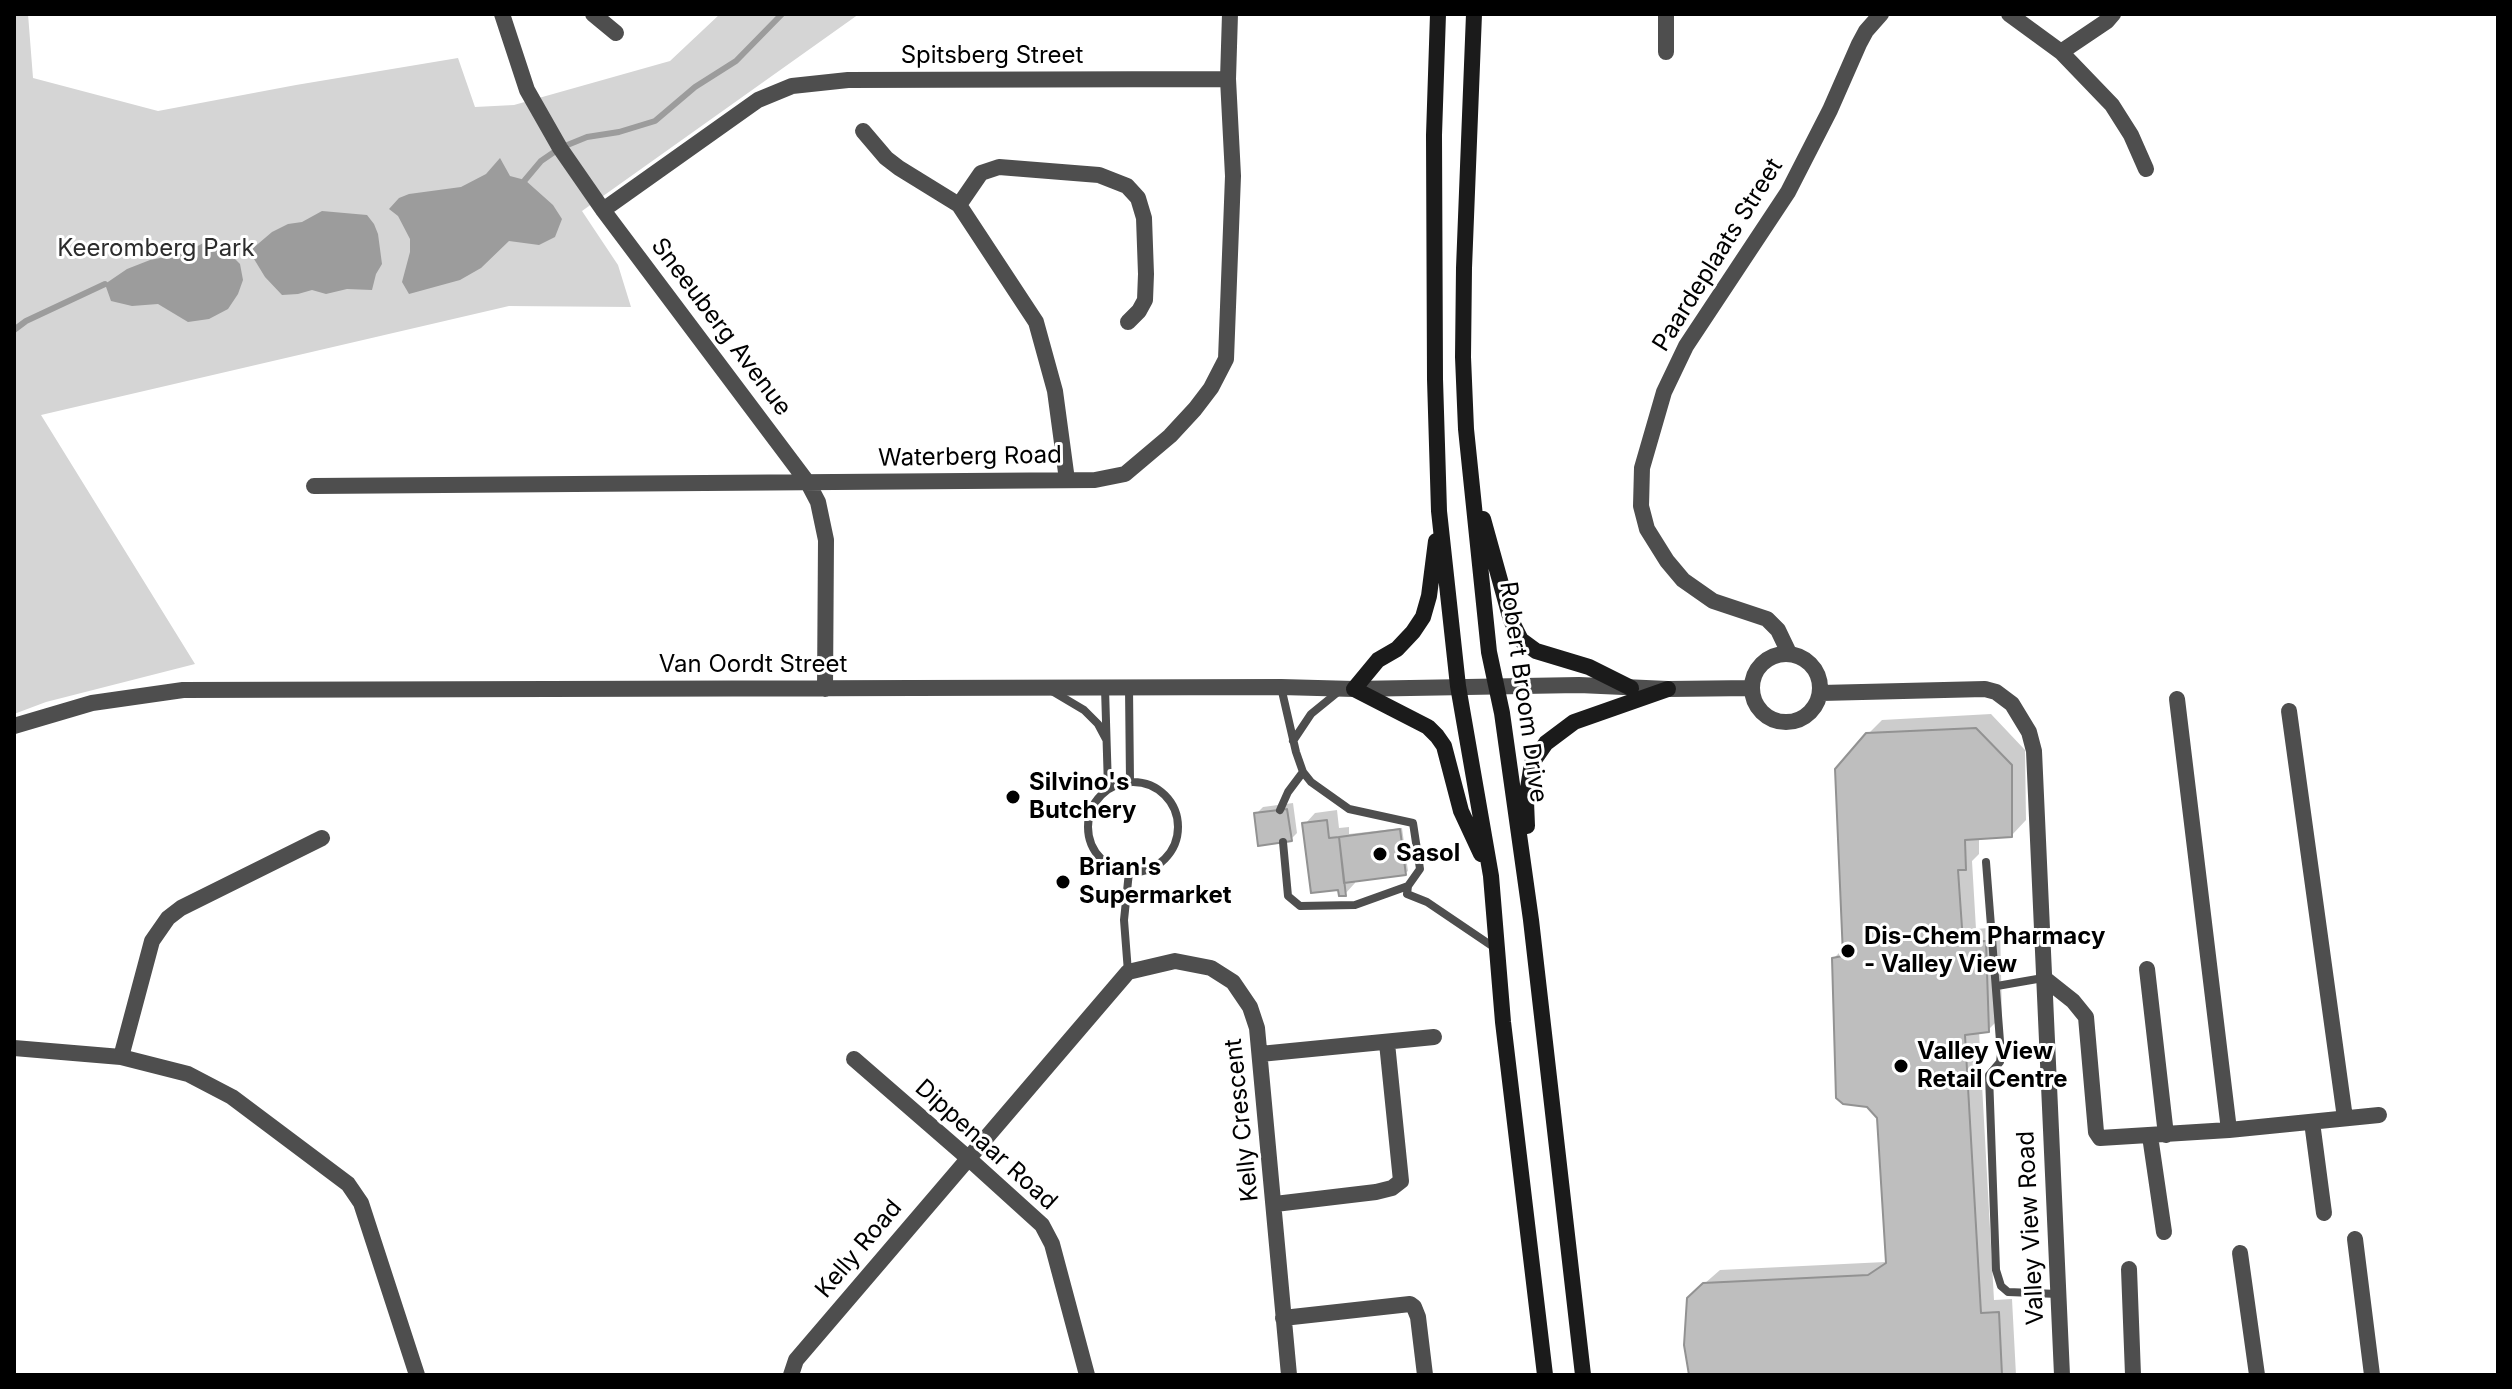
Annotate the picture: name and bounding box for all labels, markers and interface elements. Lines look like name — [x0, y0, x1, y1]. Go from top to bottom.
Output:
street label: Spitsberg Street — [901, 42, 1083, 70]
street label: Paardeplaats Street — [1647, 153, 1789, 357]
street label: Sneeuberg Avenue — [645, 233, 797, 421]
park label: Keeromberg Park — [57, 235, 255, 263]
street label: Waterberg Road — [878, 441, 1062, 473]
street label: Robert Broom Drive — [1493, 580, 1553, 804]
street label: Van Oordt Street — [659, 651, 847, 679]
place label: Silvino's Butchery — [1029, 769, 1136, 825]
marker: Silvino's Butchery — [1004, 788, 1022, 806]
place label: Sasol — [1396, 840, 1460, 868]
marker: Sasol — [1371, 845, 1389, 863]
place label: Brian's Supermarket — [1079, 854, 1231, 910]
marker: Brian's Supermarket — [1054, 873, 1072, 891]
place label: Dis-Chem Pharmacy - Valley View — [1864, 923, 2105, 979]
marker: Dis-Chem Pharmacy - Valley View — [1839, 942, 1857, 960]
street label: Kelly Crescent — [1219, 1037, 1265, 1203]
place label: Valley View Retail Centre — [1917, 1038, 2068, 1094]
marker: Valley View Retail Centre — [1892, 1057, 1910, 1075]
street label: Dippenaar Road — [909, 1074, 1063, 1216]
street label: Valley View Road — [2012, 1130, 2050, 1326]
street label: Kelly Road — [810, 1194, 908, 1304]

